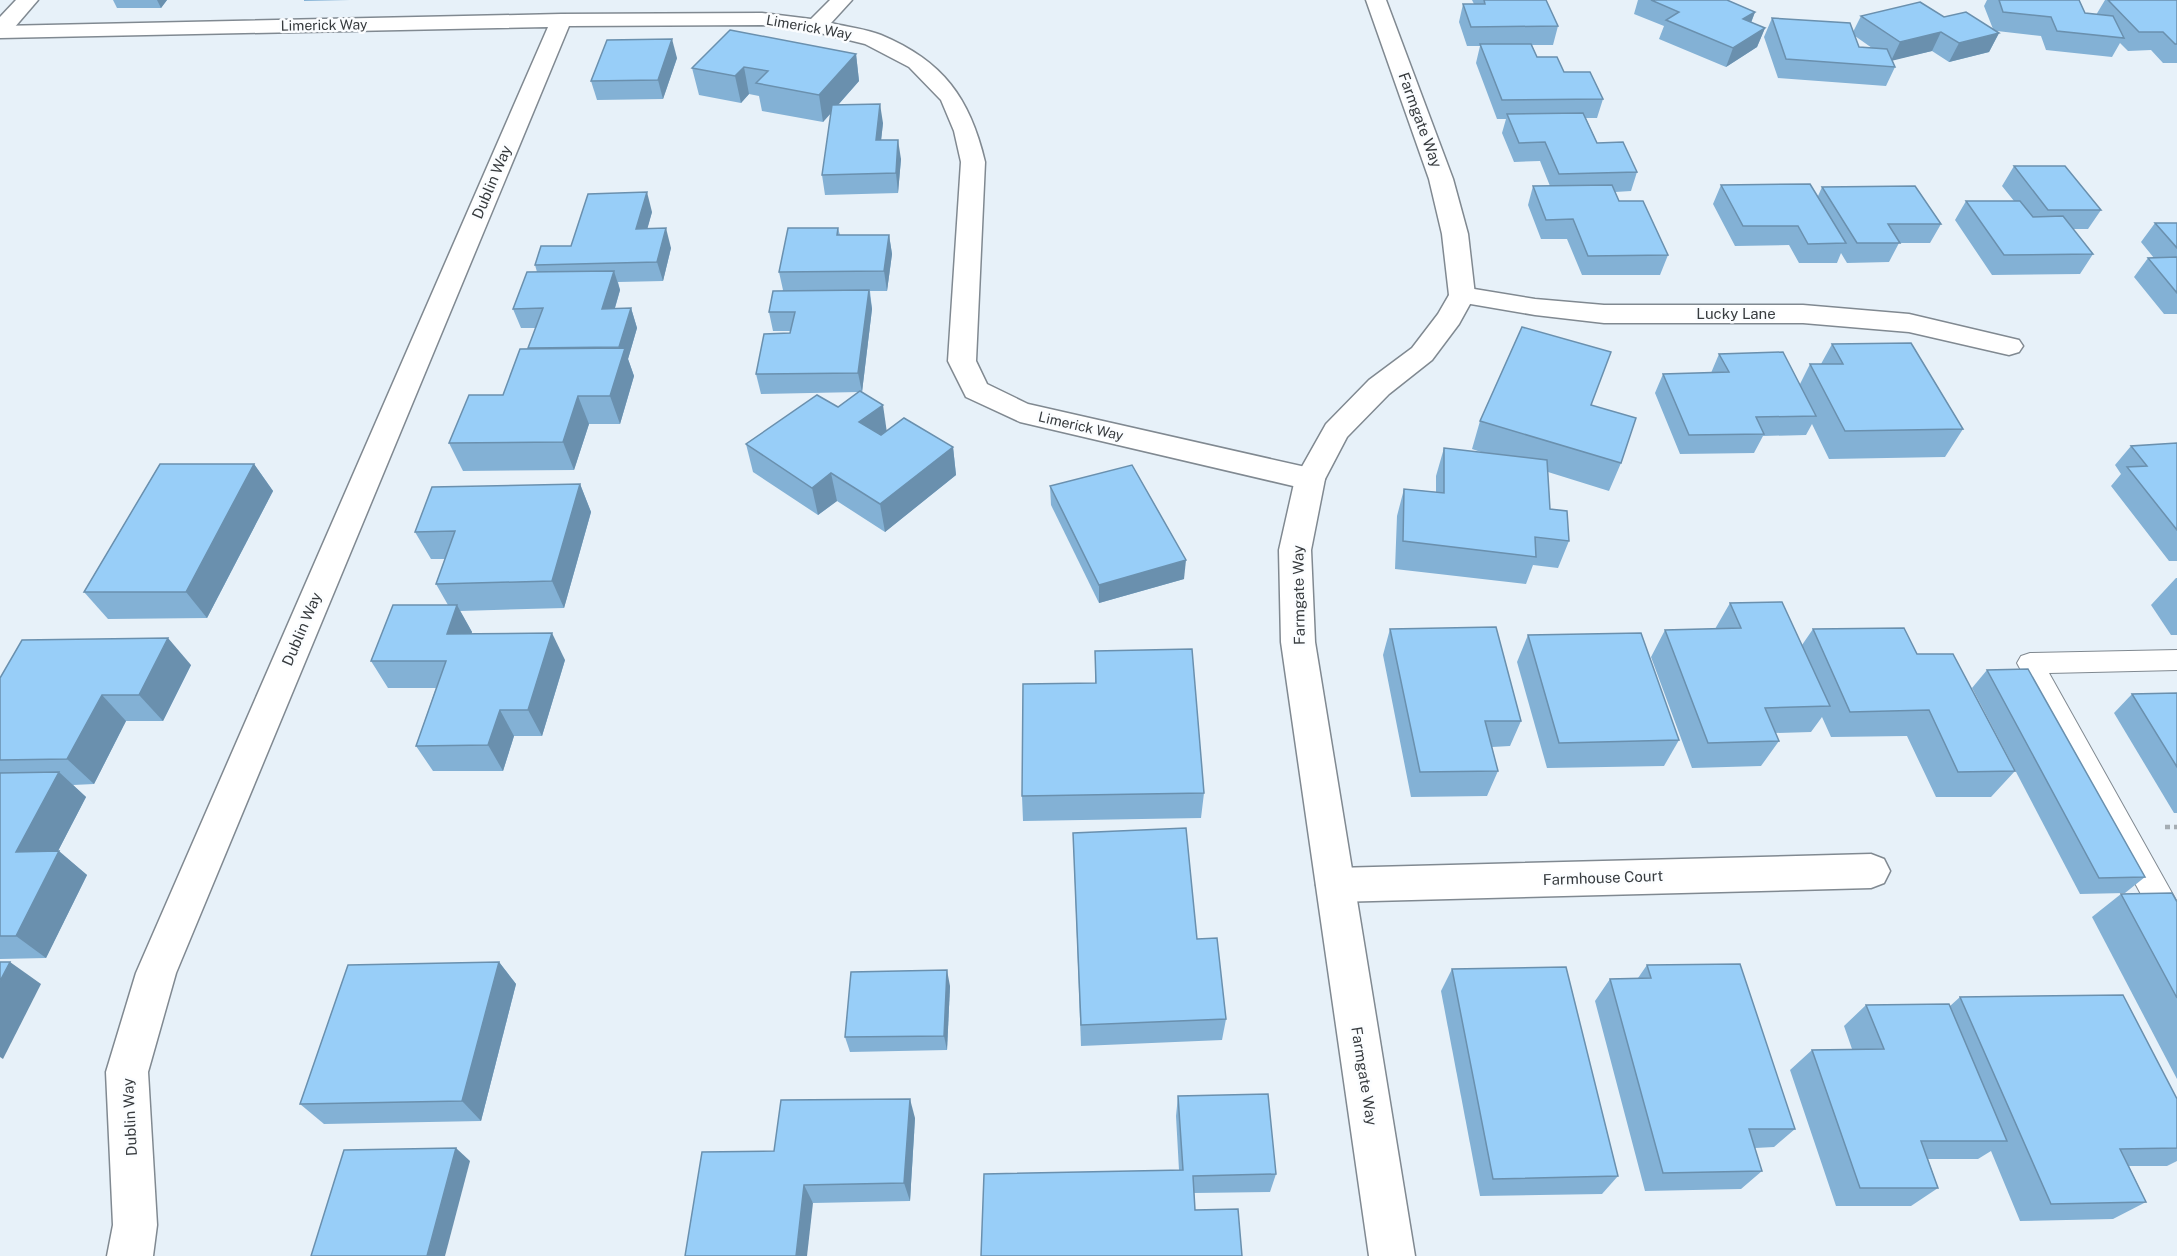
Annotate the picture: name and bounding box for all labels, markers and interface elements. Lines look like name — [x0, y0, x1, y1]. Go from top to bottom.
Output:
street label: Limerick Way — [765, 12, 854, 43]
street label: Limerick Way — [280, 16, 368, 34]
street label: Farmgate Way — [1395, 70, 1446, 170]
street label: Dublin Way — [468, 143, 515, 221]
street label: Lucky Lane — [1696, 305, 1776, 322]
street label: Limerick Way — [1037, 408, 1126, 444]
street label: Farmgate Way — [1289, 545, 1308, 645]
street label: Dublin Way — [278, 590, 325, 668]
street label: Farmhouse Court — [1543, 867, 1664, 888]
street label: Farmgate Way — [1348, 1025, 1381, 1127]
street label: Dublin Way — [119, 1078, 140, 1156]

